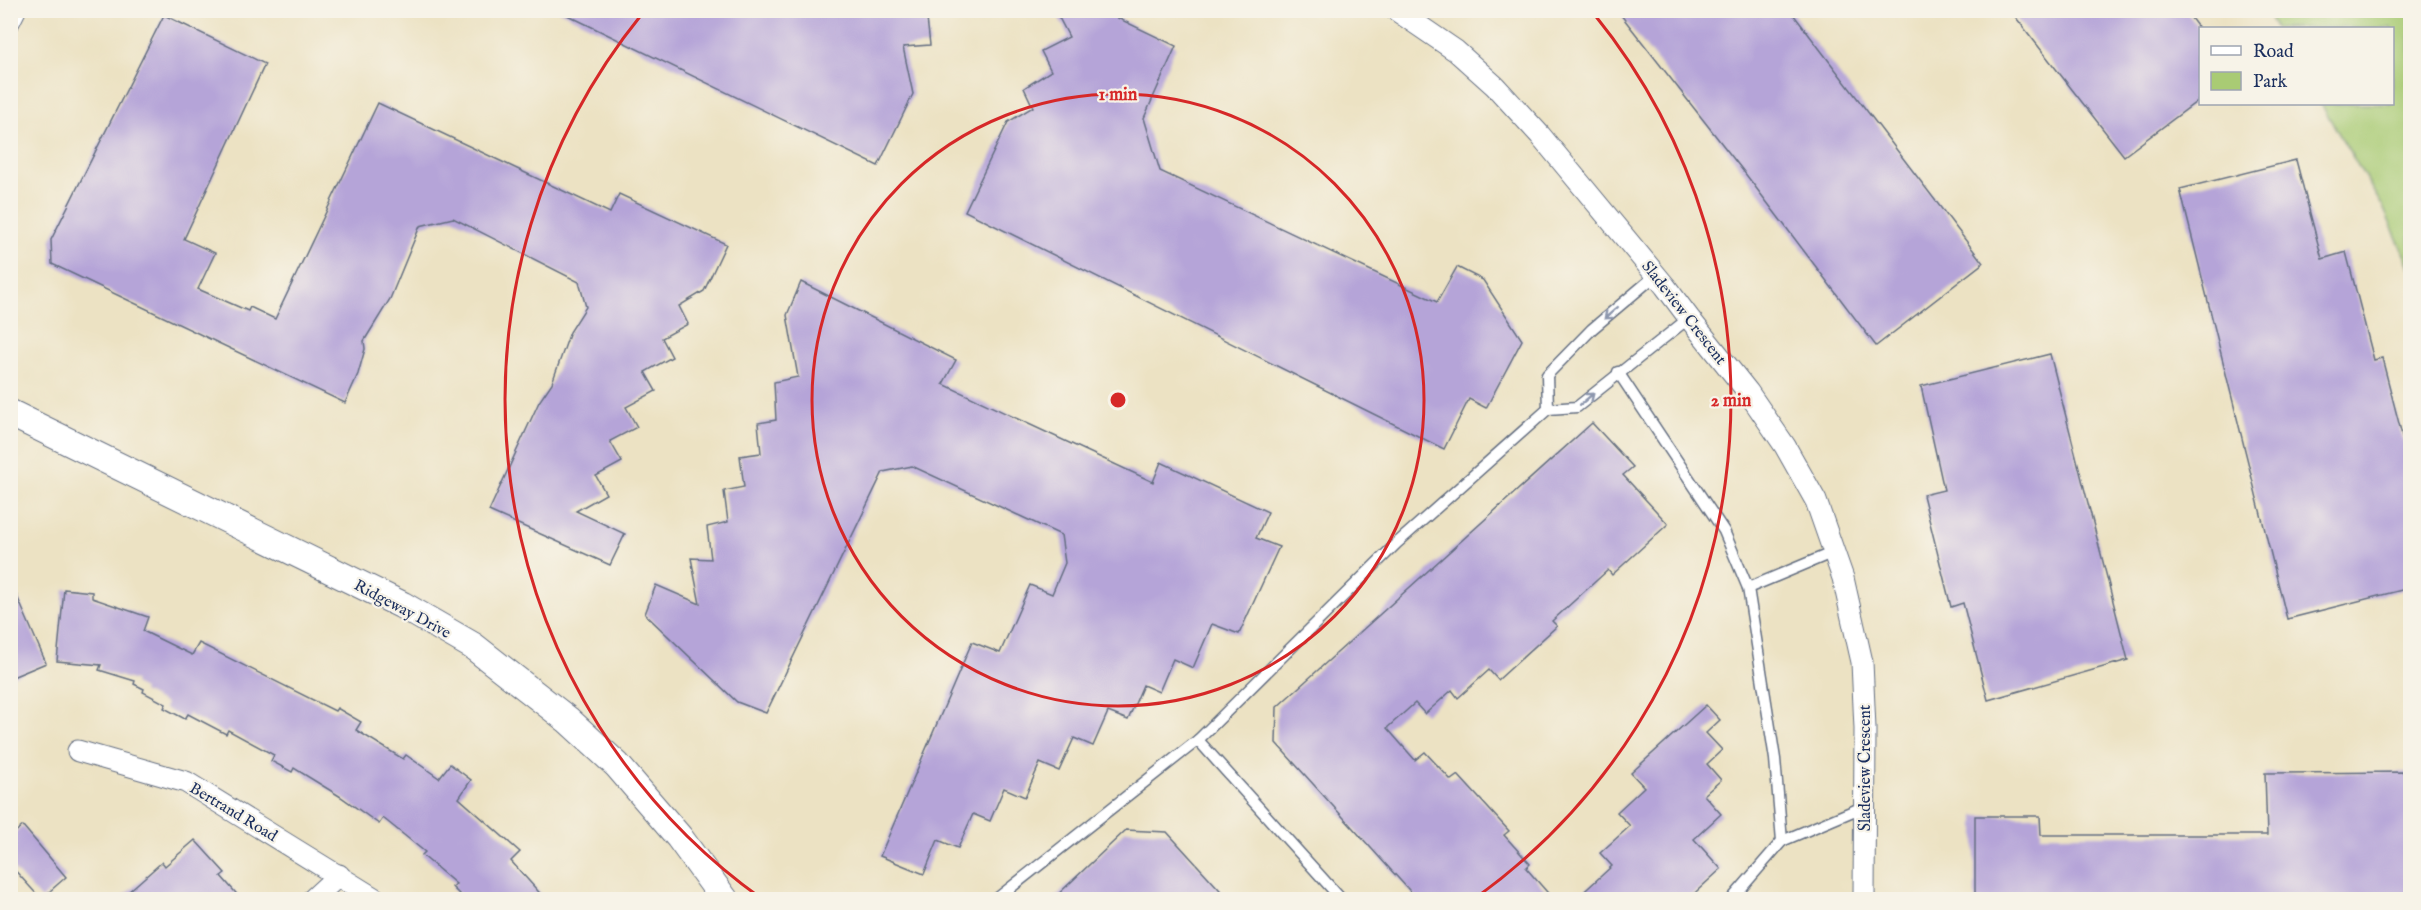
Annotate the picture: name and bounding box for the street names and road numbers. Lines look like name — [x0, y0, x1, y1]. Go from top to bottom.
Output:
street label: Sladeview Crescent — [1637, 257, 1731, 370]
street label: Ridgeway Drive — [350, 576, 454, 644]
street label: Sladeview Crescent — [1856, 704, 1876, 831]
street label: Bertrand Road — [185, 779, 281, 847]

